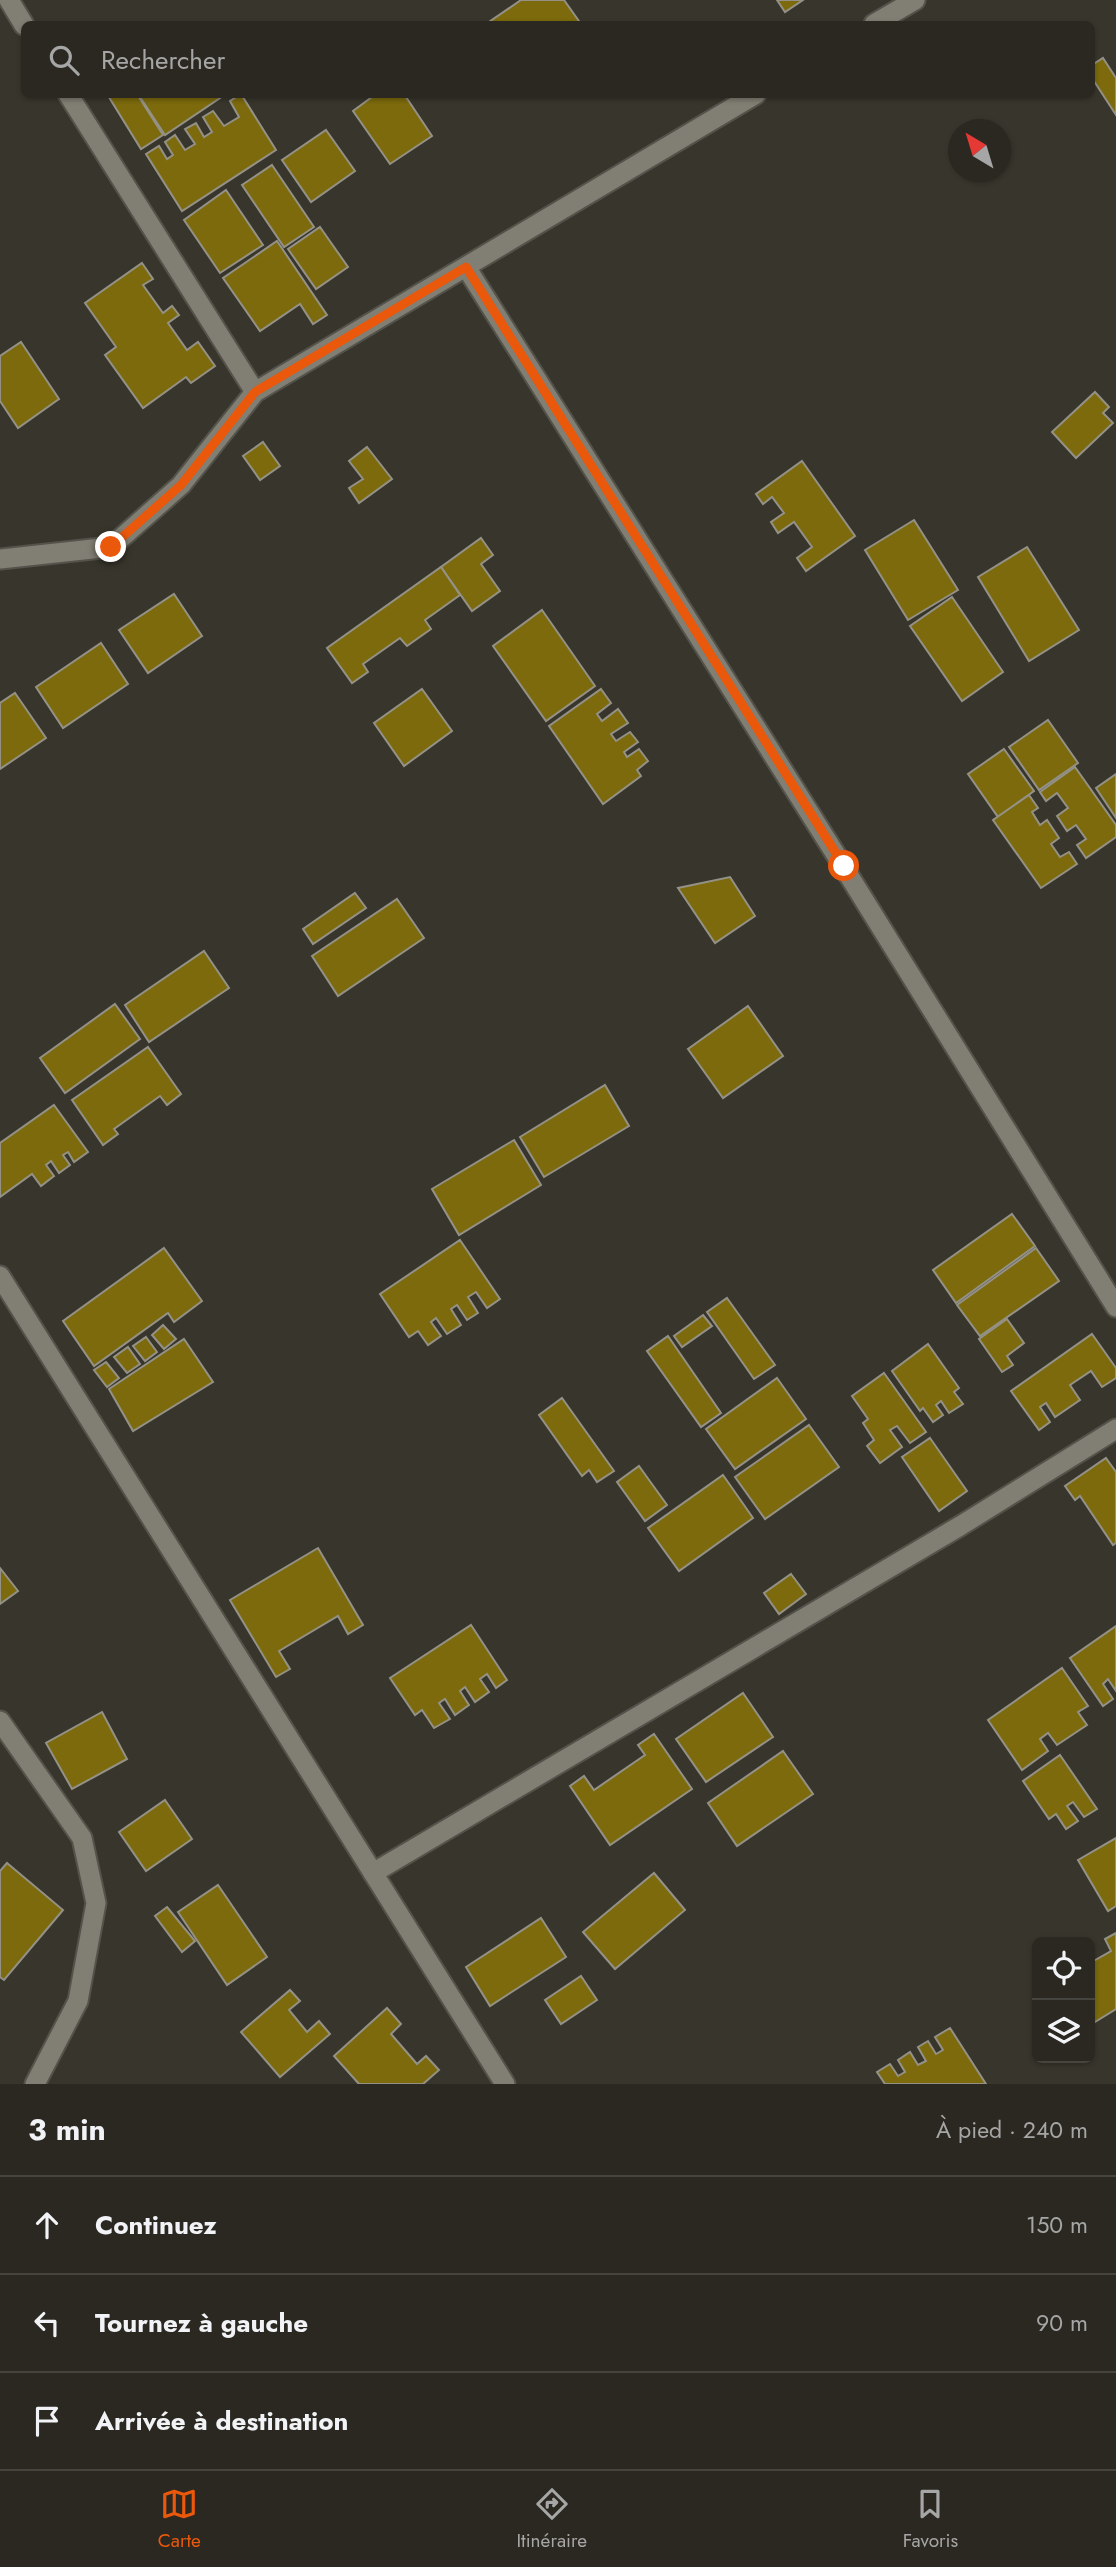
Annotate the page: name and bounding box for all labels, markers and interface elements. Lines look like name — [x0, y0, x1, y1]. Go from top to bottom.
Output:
search box — [21, 21, 1095, 98]
icon: search — [45, 41, 83, 79]
text: Rechercher — [101, 41, 225, 79]
north arrow — [948, 119, 1011, 182]
route end — [95, 531, 126, 562]
route start — [828, 850, 859, 881]
map controls — [1032, 1937, 1095, 2063]
button: locate — [1032, 1937, 1095, 2000]
button: layers — [1032, 2000, 1095, 2063]
text: 3 min — [28, 2108, 106, 2151]
text: À pied · 240 m — [936, 2113, 1088, 2147]
icon: ahead — [28, 2206, 66, 2244]
text: Continuez — [95, 2206, 217, 2244]
text: 150 m — [1026, 2208, 1088, 2242]
icon: left — [28, 2304, 66, 2342]
text: Tournez à gauche — [95, 2304, 308, 2342]
text: 90 m — [1036, 2306, 1088, 2340]
icon: arrive — [28, 2402, 66, 2440]
text: Arrivée à destination — [95, 2402, 348, 2440]
tab: Carte — [158, 2485, 201, 2554]
tab: Itinéraire — [516, 2485, 587, 2554]
tab: Favoris — [903, 2485, 958, 2554]

